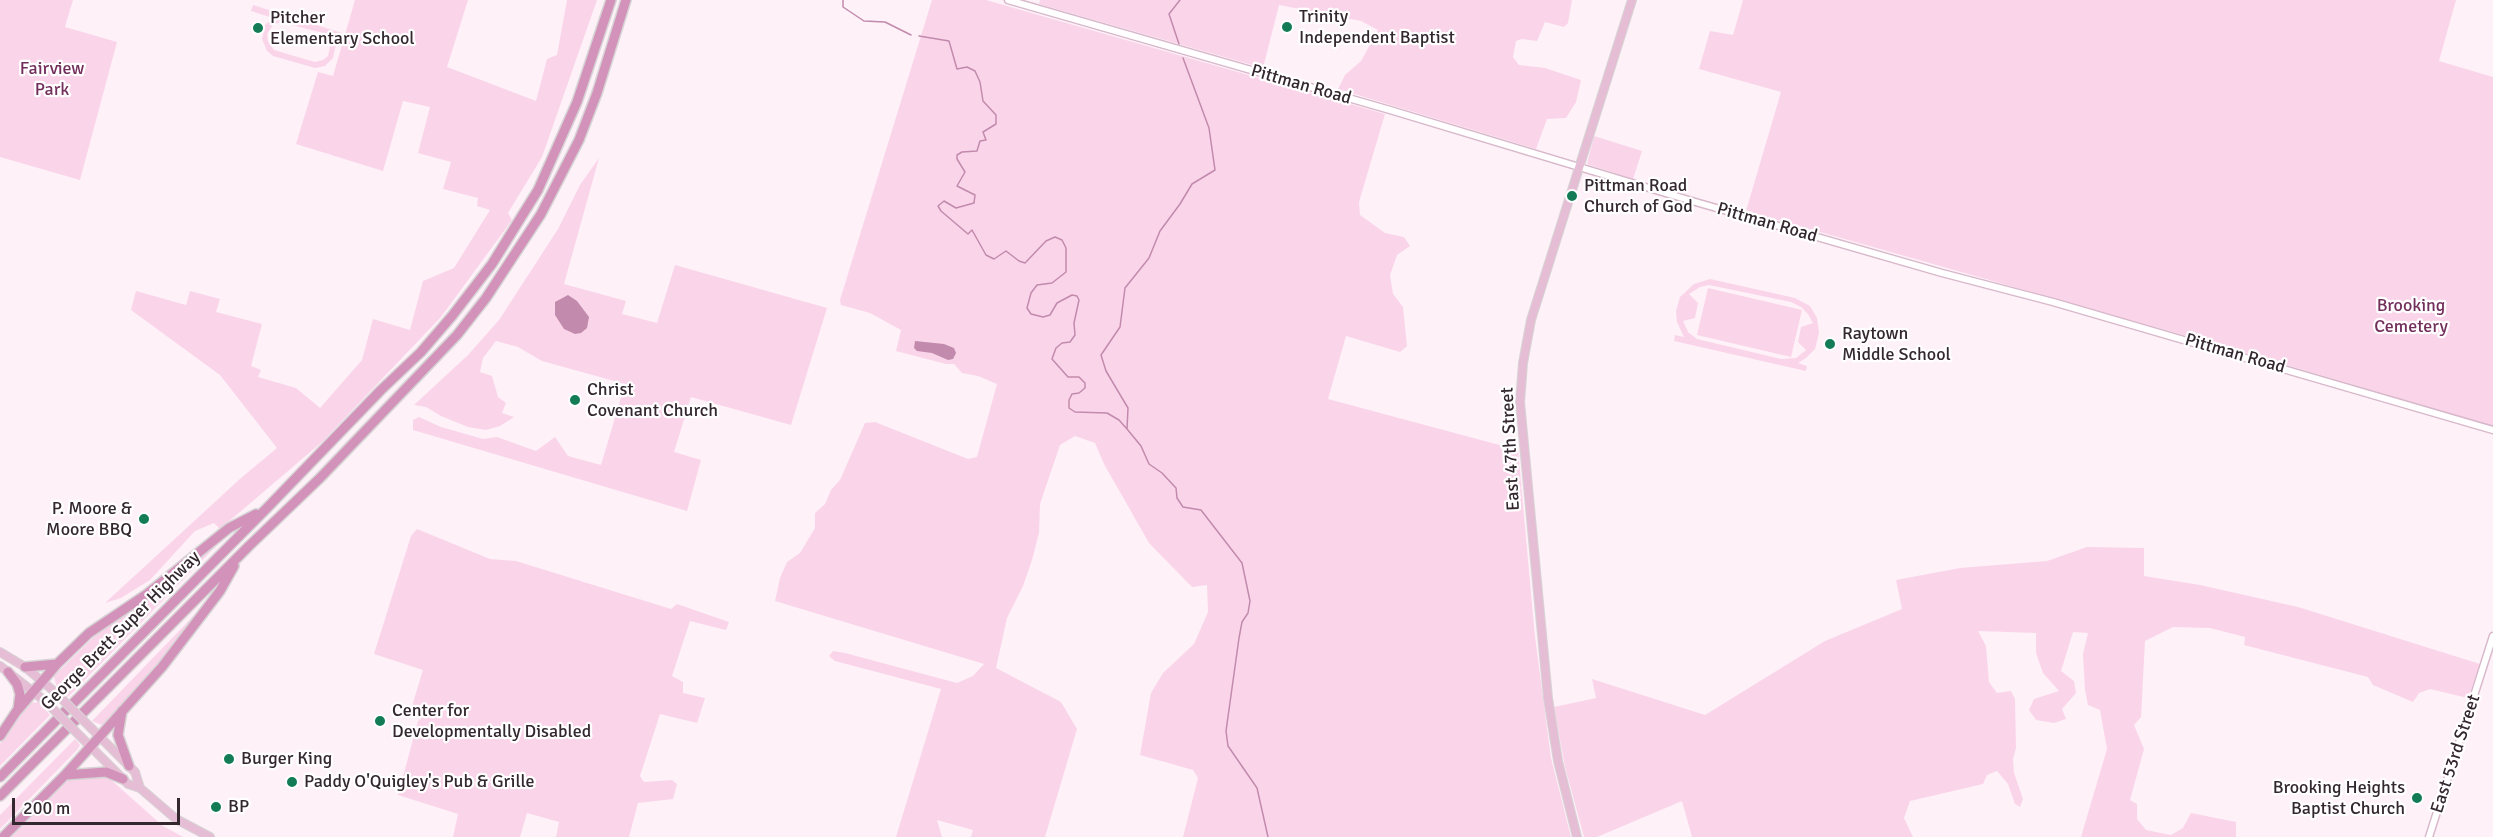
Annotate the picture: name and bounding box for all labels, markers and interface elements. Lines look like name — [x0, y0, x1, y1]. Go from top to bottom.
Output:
place label: Trinity Independent Baptist — [1299, 6, 1455, 48]
place label: Pitcher Elementary School — [270, 7, 415, 50]
marker: Trinity Independent Baptist — [1280, 20, 1294, 34]
marker: Pitcher Elementary School — [251, 21, 265, 35]
park label: Fairview Park — [20, 58, 84, 100]
street label: Pittman Road — [1248, 60, 1354, 110]
place label: Pittman Road Church of God — [1584, 175, 1693, 218]
marker: Pittman Road Church of God — [1565, 189, 1579, 203]
street label: Pittman Road — [1714, 198, 1820, 248]
park label: Brooking Cemetery — [2374, 295, 2448, 338]
place label: Raytown Middle School — [1842, 323, 1951, 366]
street label: Pittman Road — [2182, 329, 2288, 379]
marker: Raytown Middle School — [1823, 337, 1837, 351]
place label: Christ Covenant Church — [587, 379, 718, 422]
street label: East 47th Street — [1497, 387, 1525, 511]
marker: Christ Covenant Church — [568, 393, 582, 407]
place label: P. Moore & Moore BBQ — [46, 498, 132, 540]
marker: P. Moore & Moore BBQ — [137, 512, 151, 526]
street label: George Brett Super Highway — [37, 547, 205, 715]
street label: East 53rd Street — [2427, 692, 2485, 816]
place label: Center for Developmentally Disabled — [392, 700, 591, 742]
marker: Center for Developmentally Disabled — [373, 714, 387, 728]
place label: Burger King — [241, 748, 332, 770]
marker: Burger King — [222, 752, 236, 766]
place label: Paddy O'Quigley's Pub & Grille — [304, 771, 535, 793]
marker: Paddy O'Quigley's Pub & Grille — [285, 775, 299, 789]
place label: Brooking Heights Baptist Church — [2273, 777, 2405, 820]
scale bar — [15, 786, 183, 824]
marker: Brooking Heights Baptist Church — [2410, 791, 2424, 805]
place label: BP — [228, 796, 249, 818]
text: 200 m — [23, 797, 70, 819]
marker: BP — [209, 800, 223, 814]

